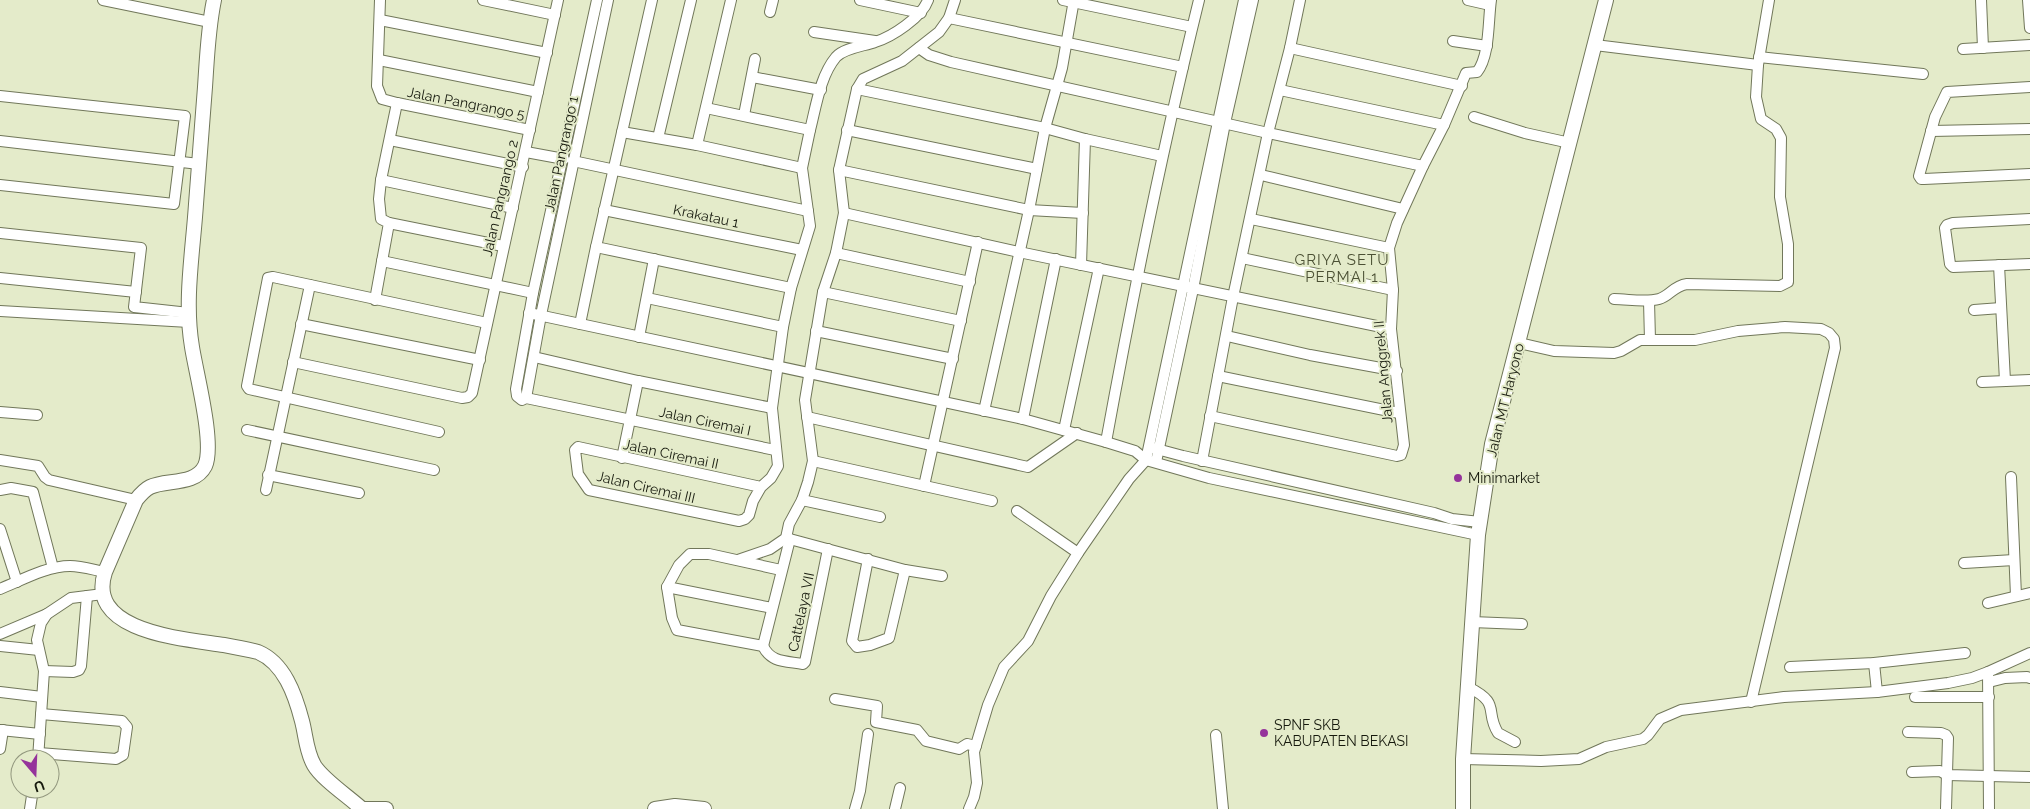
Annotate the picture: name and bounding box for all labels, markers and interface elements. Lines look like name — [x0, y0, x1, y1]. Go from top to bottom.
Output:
street label: Jalan Pangrango 5 — [406, 84, 526, 122]
street label: Jalan Pangrango 1 — [541, 95, 581, 213]
street label: Jalan Pangrango 2 — [479, 138, 521, 258]
street label: Krakatau 1 — [672, 201, 740, 231]
district label: GRIYA SETU PERMAI 1 — [1294, 251, 1390, 286]
street label: Jalan Anggrek II — [1371, 320, 1395, 424]
street label: Jalan MT Haryono — [1483, 342, 1527, 458]
street label: Jalan Ciremai I — [658, 403, 752, 439]
street label: Jalan Ciremai II — [622, 436, 720, 472]
street label: Jalan Ciremai III — [595, 468, 697, 506]
place label: Minimarket — [1468, 470, 1540, 486]
marker: Minimarket — [1452, 472, 1464, 484]
street label: Cattelaya VII — [785, 571, 817, 653]
place label: SPNF SKB KABUPATEN BEKASI — [1274, 717, 1408, 749]
marker: SPNF SKB KABUPATEN BEKASI — [1258, 727, 1270, 739]
north arrow — [10, 749, 60, 799]
text: U — [32, 777, 47, 796]

